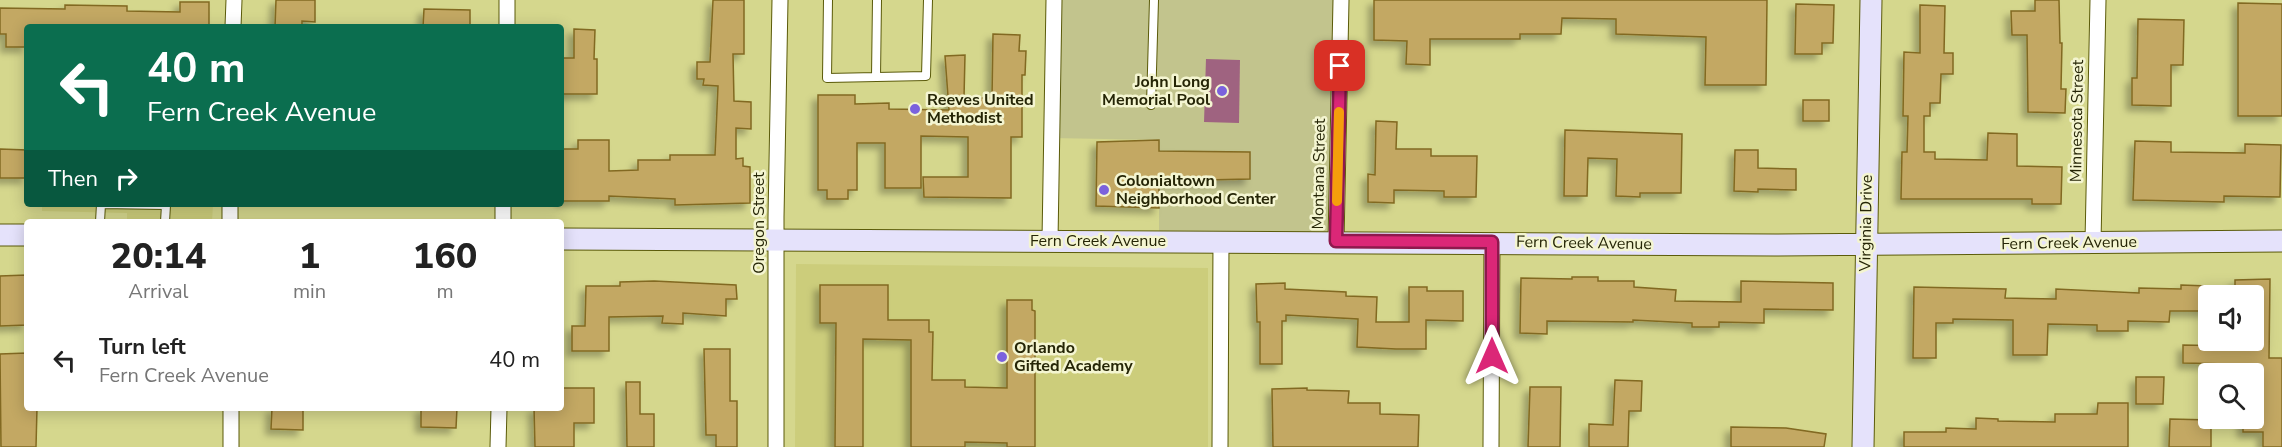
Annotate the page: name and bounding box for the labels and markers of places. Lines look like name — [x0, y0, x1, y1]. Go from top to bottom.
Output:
pin — [1314, 40, 1365, 91]
place label: John Long Memorial Pool — [1102, 71, 1210, 111]
marker: John Long Memorial Pool — [1215, 84, 1229, 98]
place label: Reeves United Methodist — [927, 89, 1034, 129]
marker: Reeves United Methodist — [908, 102, 922, 116]
place label: Colonialtown Neighborhood Center — [1116, 170, 1277, 210]
marker: Colonialtown Neighborhood Center — [1097, 183, 1111, 197]
place label: Orlando Gifted Academy — [1014, 337, 1133, 377]
marker: Orlando Gifted Academy — [995, 350, 1009, 364]

